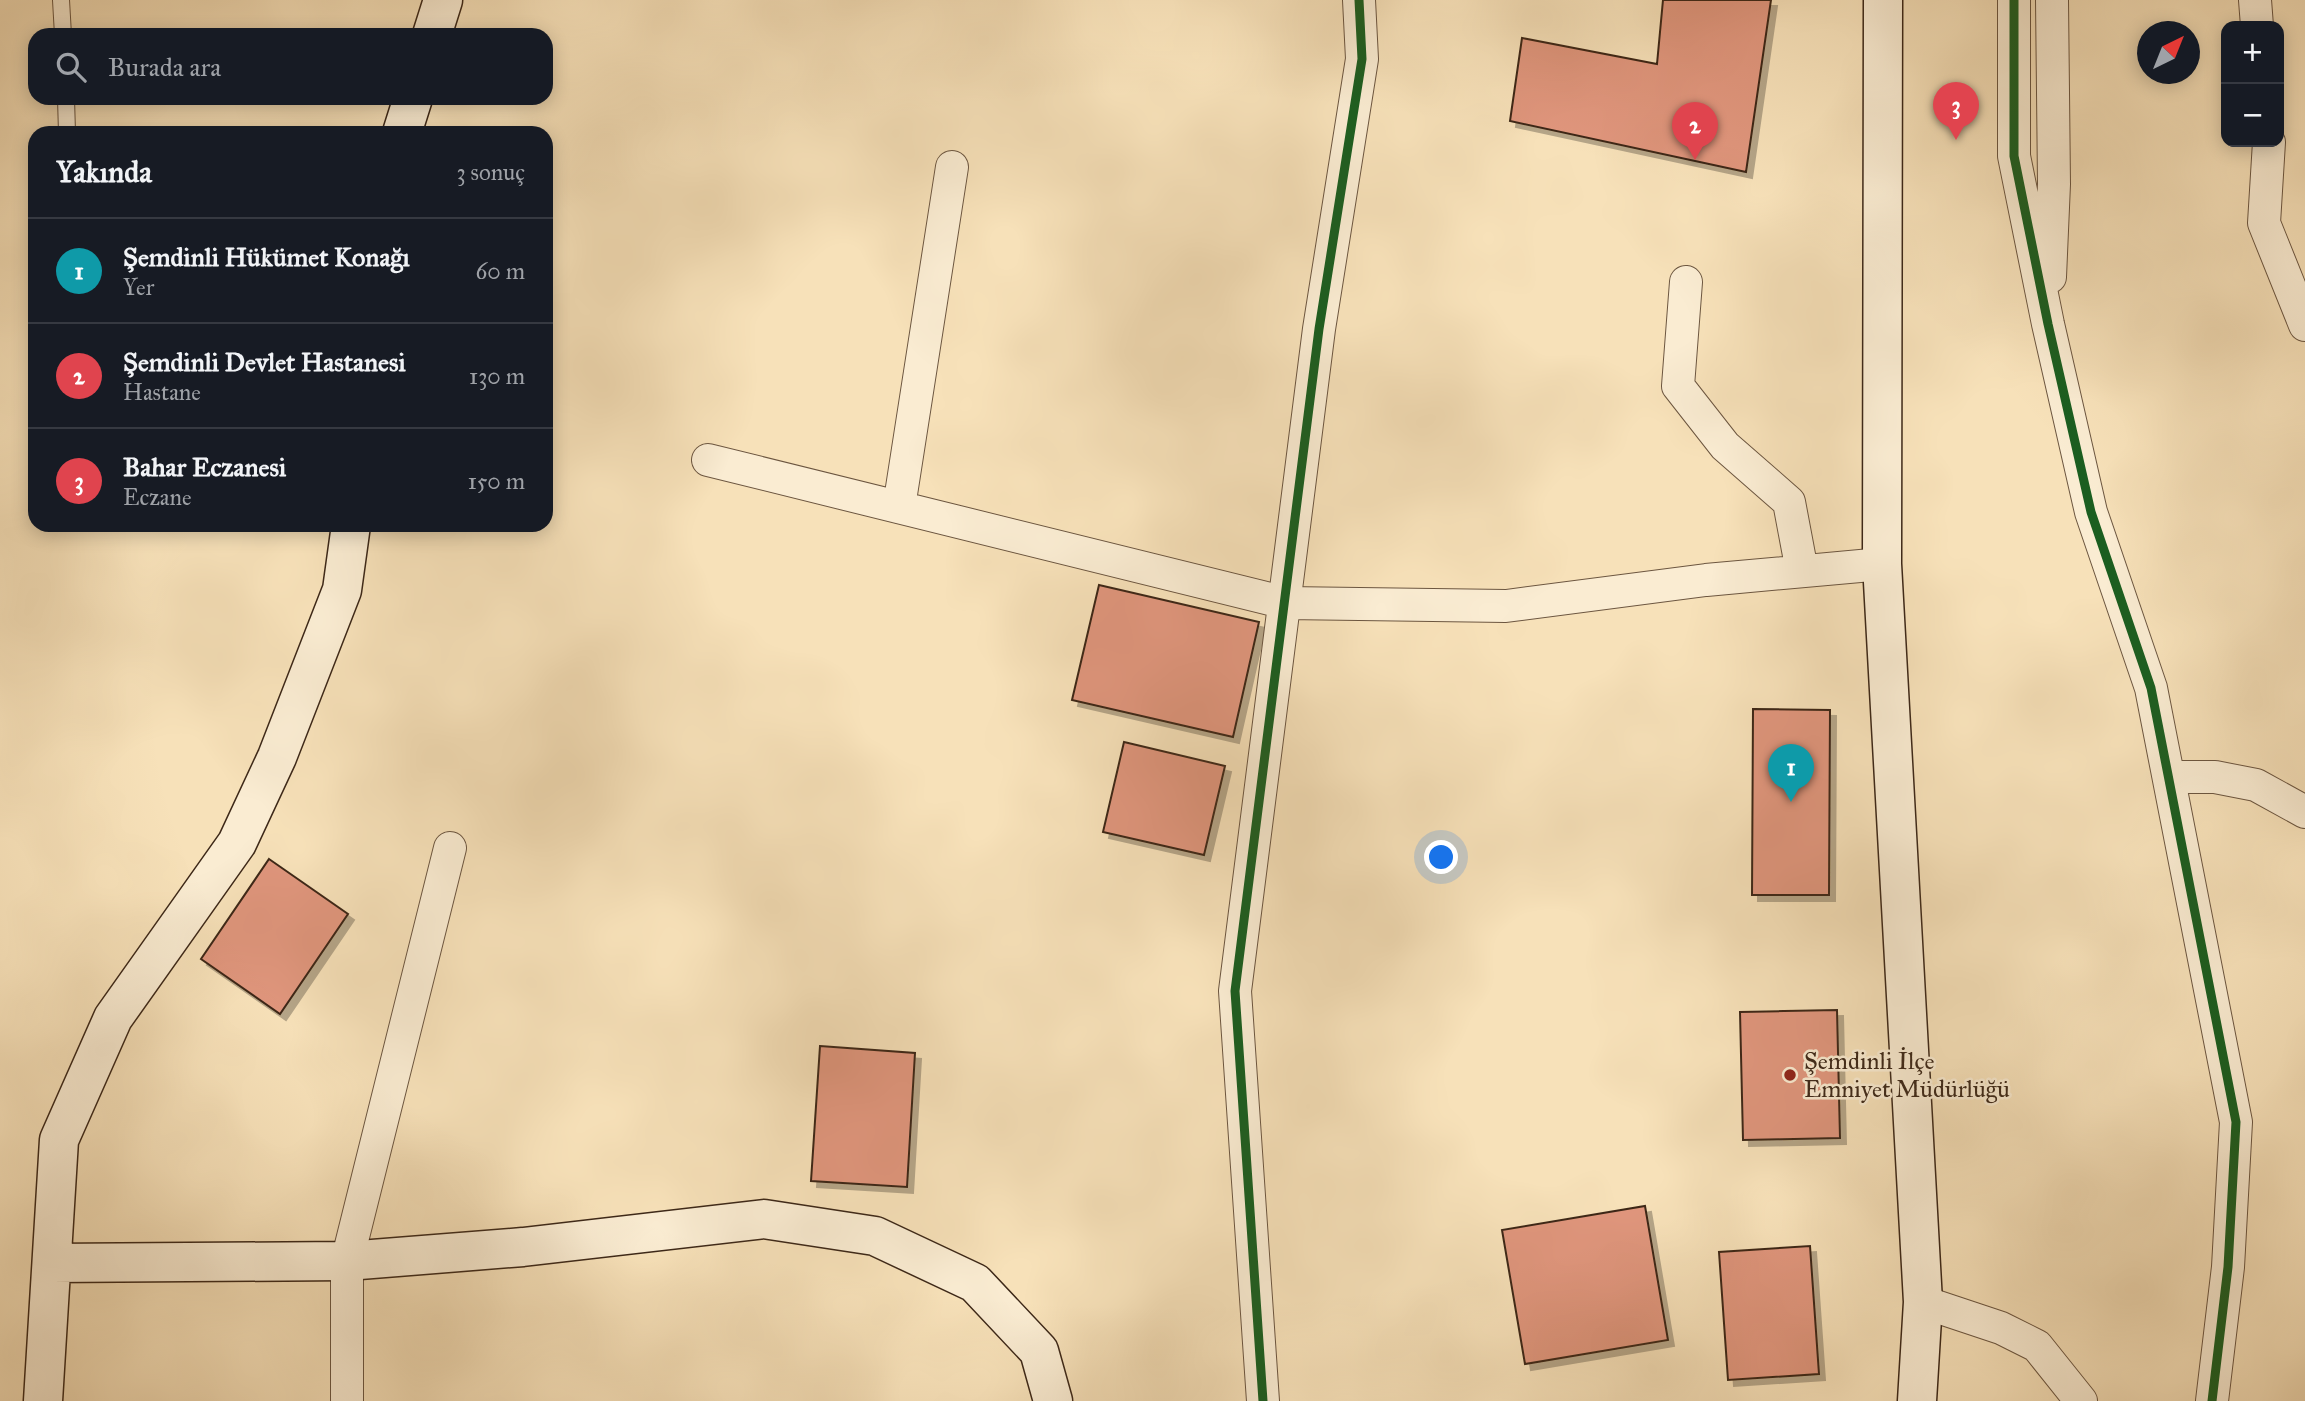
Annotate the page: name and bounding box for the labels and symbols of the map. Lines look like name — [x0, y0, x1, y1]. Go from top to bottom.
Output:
north arrow — [2137, 21, 2200, 84]
pin: 3 — [1933, 82, 1979, 140]
pin: 2 — [1672, 102, 1718, 160]
pin: 1 — [1768, 744, 1814, 802]
your location — [1424, 840, 1458, 874]
place label: Şemdinli İlçe Emniyet Müdürlüğü — [1804, 1046, 2010, 1104]
marker: Şemdinli İlçe Emniyet Müdürlüğü — [1782, 1067, 1798, 1083]

